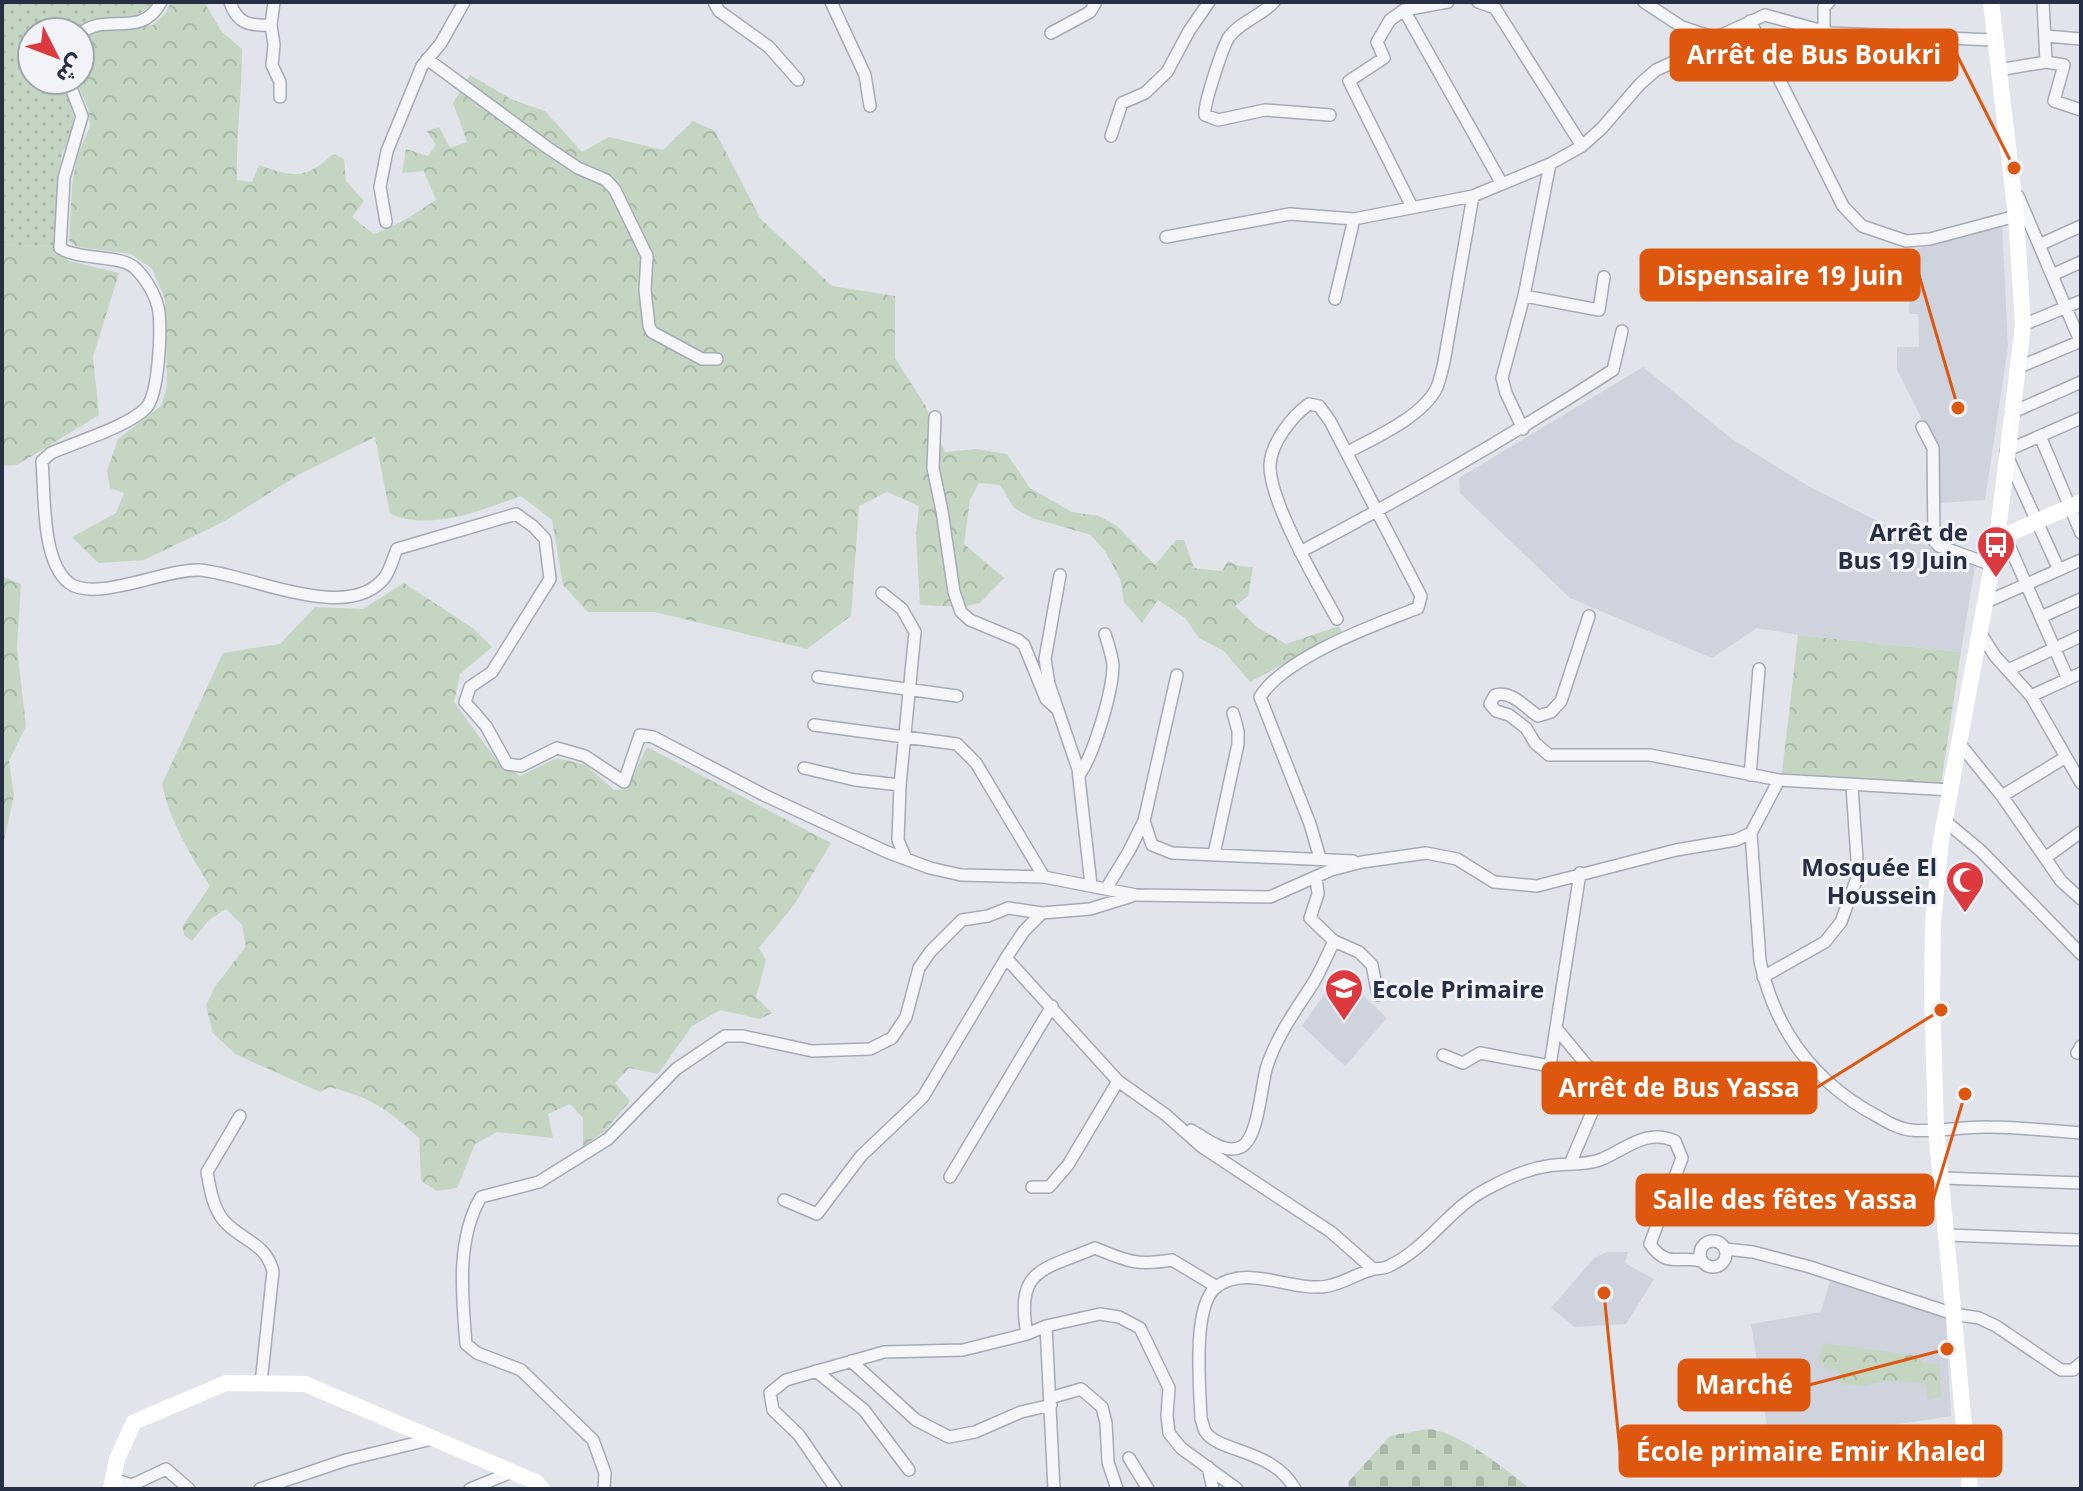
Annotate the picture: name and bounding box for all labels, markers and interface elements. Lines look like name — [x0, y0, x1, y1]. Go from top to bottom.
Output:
north arrow — [16, 16, 96, 96]
callout: Arrêt de Bus Boukri — [1671, 30, 1957, 80]
text: Arrêt de Bus Boukri — [1687, 36, 1941, 72]
text: ش — [50, 49, 93, 91]
callout: Dispensaire 19 Juin — [1641, 250, 1919, 300]
text: Dispensaire 19 Juin — [1657, 257, 1903, 293]
place label: Arrêt de Bus 19 Juin — [1837, 515, 1968, 576]
bus stop icon: Arrêt de Bus 19 Juin — [1975, 524, 2017, 579]
place label: Mosquée El Houssein — [1801, 850, 1937, 911]
mosque icon: Mosquée El Houssein — [1944, 859, 1986, 914]
school or university icon: Ecole Primaire — [1323, 967, 1365, 1022]
place label: Ecole Primaire — [1372, 972, 1544, 1005]
callout: Arrêt de Bus Yassa — [1543, 1063, 1816, 1113]
text: Arrêt de Bus Yassa — [1558, 1069, 1800, 1105]
callout: Salle des fêtes Yassa — [1637, 1175, 1933, 1225]
text: Salle des fêtes Yassa — [1653, 1181, 1917, 1217]
callout: Marché — [1679, 1360, 1809, 1410]
text: Marché — [1695, 1366, 1793, 1402]
callout: École primaire Emir Khaled — [1620, 1426, 2001, 1476]
text: École primaire Emir Khaled — [1636, 1433, 1986, 1469]

